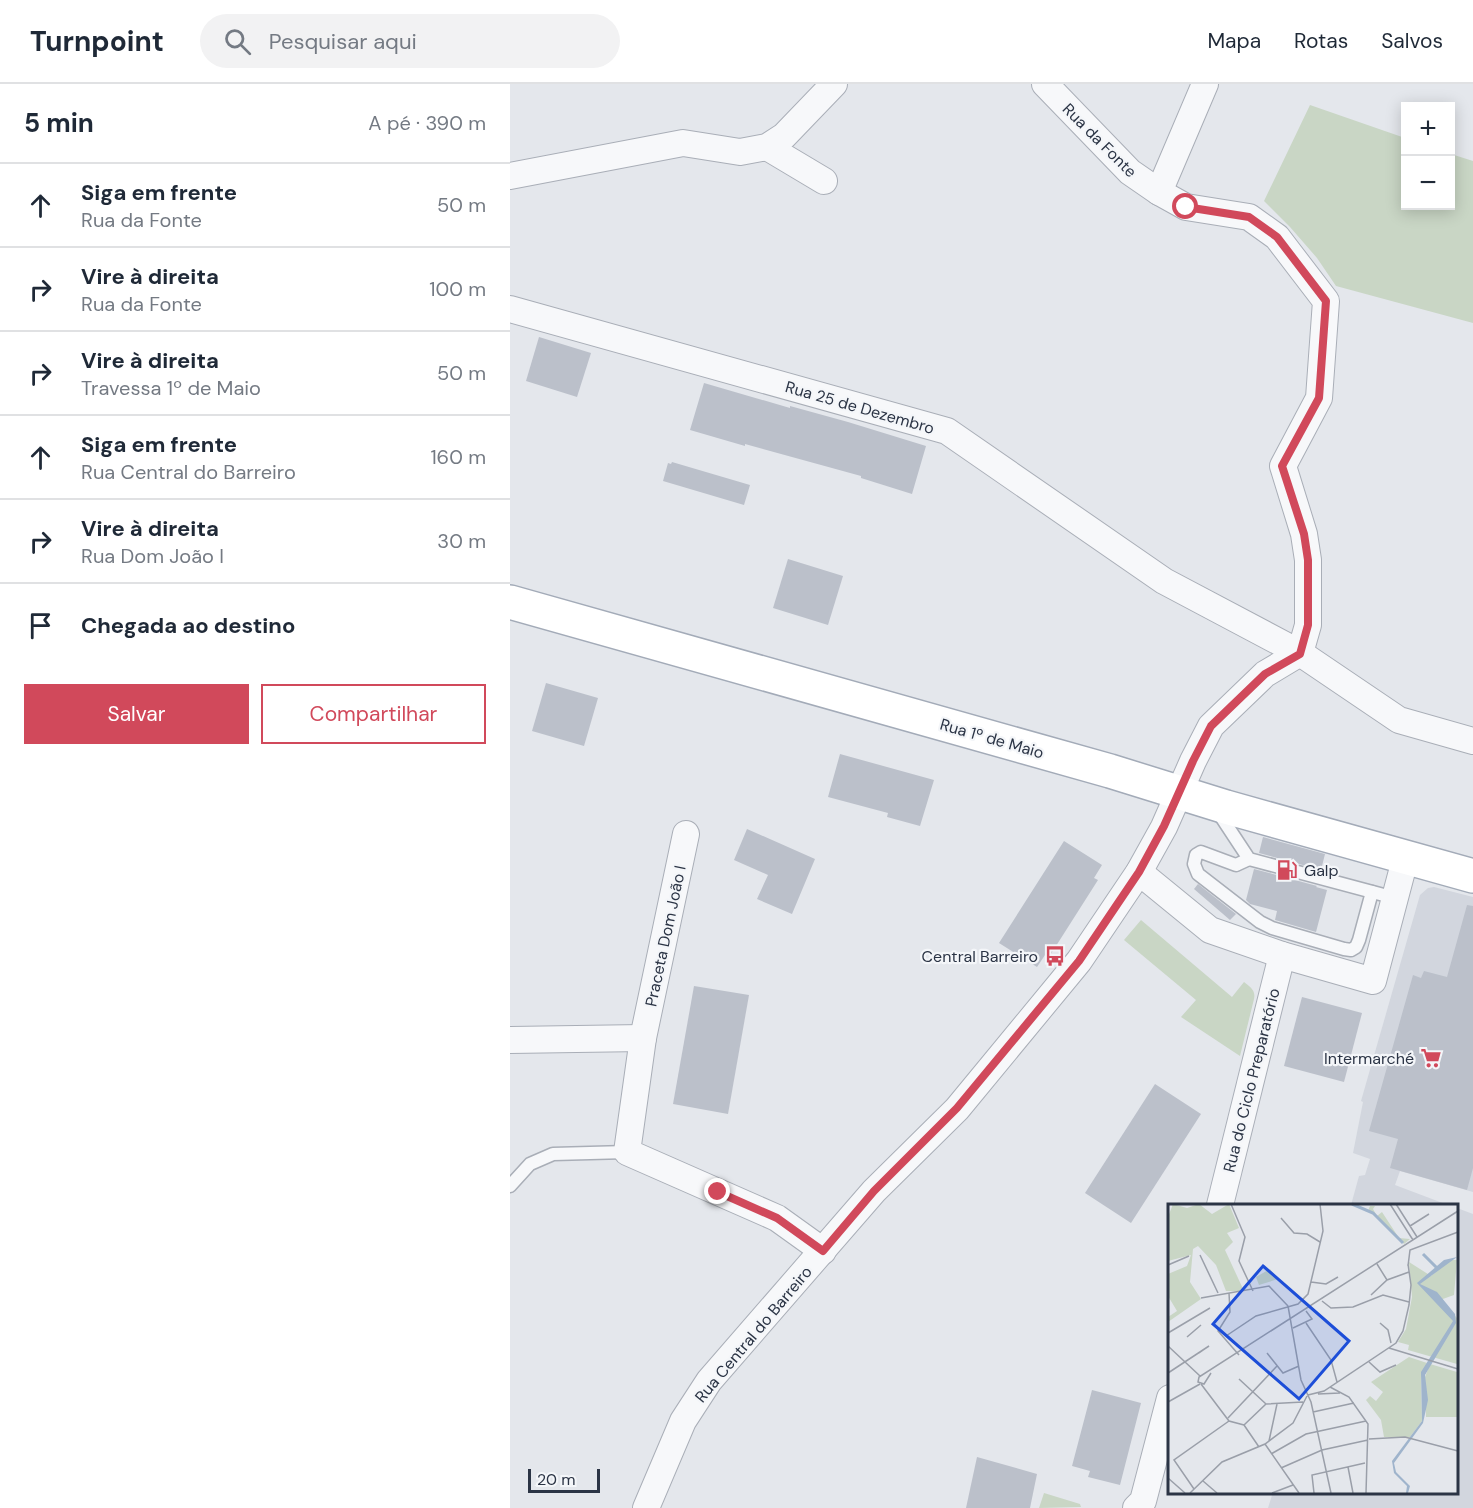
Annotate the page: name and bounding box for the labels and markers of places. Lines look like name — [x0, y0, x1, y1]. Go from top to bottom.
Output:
fuel station icon: Galp — [1275, 858, 1299, 882]
place label: Galp — [1304, 860, 1338, 881]
bus stop icon: Central Barreiro — [1043, 944, 1067, 968]
place label: Central Barreiro — [922, 946, 1038, 967]
supermarket icon: Intermarché — [1419, 1046, 1443, 1070]
place label: Intermarché — [1324, 1048, 1414, 1069]

